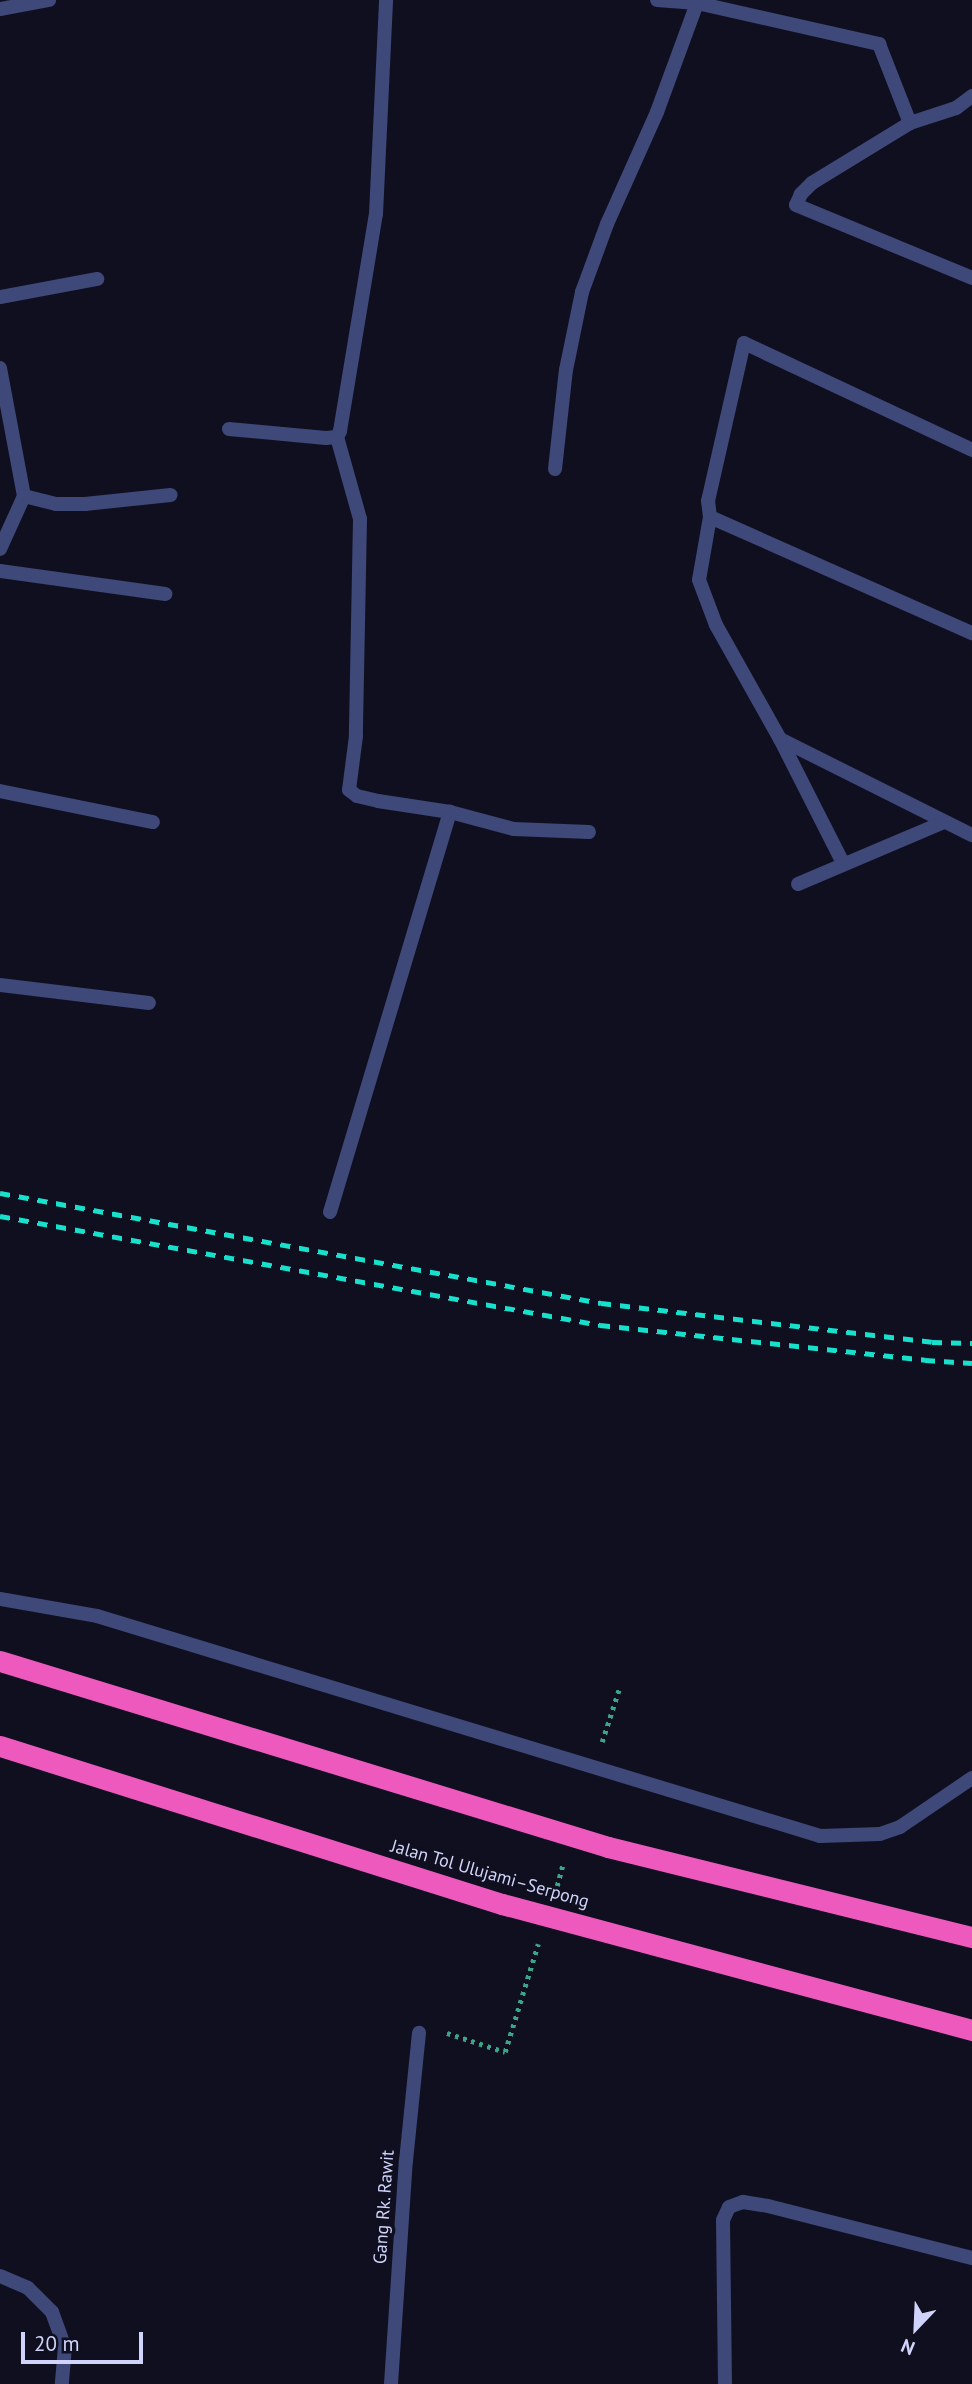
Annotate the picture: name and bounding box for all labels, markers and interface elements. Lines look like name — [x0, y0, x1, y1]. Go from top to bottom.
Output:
street label: Jalan Tol Ulujami–Serpong — [388, 1835, 592, 1913]
street label: Gang Rk. Rawit — [369, 2148, 399, 2266]
north arrow — [881, 2293, 951, 2363]
scale bar — [24, 2318, 147, 2362]
text: 20 m — [34, 2330, 80, 2357]
text: N — [897, 2334, 918, 2361]

